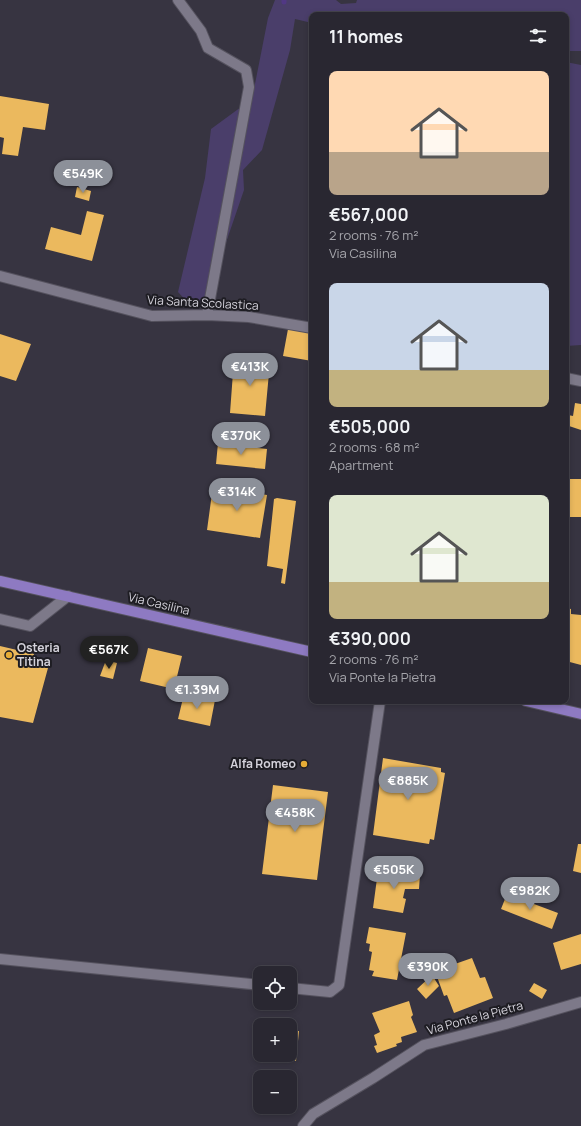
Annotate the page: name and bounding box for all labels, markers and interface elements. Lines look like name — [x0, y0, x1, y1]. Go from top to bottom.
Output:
text: 11 homes — [329, 25, 403, 48]
icon: filters — [527, 25, 549, 47]
icon: home — [403, 97, 475, 169]
pin: €549K — [55, 160, 111, 194]
text: €549K — [63, 164, 103, 182]
text: €567,000 — [329, 203, 409, 226]
text: 2 rooms · 76 m² — [329, 226, 418, 244]
text: Via Casilina — [329, 244, 397, 262]
street label: Via Santa Scolastica — [147, 291, 259, 314]
icon: home — [403, 309, 475, 381]
pin: €413K — [222, 353, 278, 387]
text: €413K — [231, 357, 269, 375]
text: €505,000 — [329, 415, 410, 438]
pin: €370K — [213, 422, 269, 456]
text: €370K — [221, 426, 261, 444]
text: 2 rooms · 68 m² — [329, 438, 419, 456]
text: Apartment — [329, 456, 393, 474]
pin: €314K — [209, 478, 265, 512]
text: €314K — [218, 482, 256, 500]
icon: home — [403, 521, 475, 593]
street label: Via Casilina — [127, 588, 192, 619]
text: €390,000 — [329, 627, 411, 650]
pin: €567K — [81, 636, 137, 670]
place label: Osteria Titina — [17, 639, 60, 670]
text: €567K — [89, 640, 129, 658]
marker: Osteria Titina — [4, 650, 14, 660]
text: 2 rooms · 76 m² — [329, 650, 418, 668]
text: Via Ponte la Pietra — [329, 668, 436, 686]
pin: €1.39M — [164, 676, 230, 710]
text: €1.39M — [175, 680, 219, 698]
place label: Alfa Romeo — [230, 755, 296, 772]
marker: Alfa Romeo — [299, 759, 309, 769]
pin: €885K — [380, 767, 436, 801]
text: €885K — [388, 771, 428, 789]
pin: €458K — [267, 799, 323, 833]
text: €458K — [275, 803, 315, 821]
pin: €505K — [366, 856, 422, 890]
text: €505K — [373, 860, 415, 878]
pin: €982K — [502, 877, 558, 911]
text: €982K — [509, 881, 551, 899]
pin: €390K — [400, 953, 456, 987]
text: €390K — [407, 957, 449, 975]
map controls — [253, 966, 297, 1114]
button: locate — [253, 966, 297, 1010]
street label: Via Ponte la Pietra — [425, 997, 525, 1039]
button: + — [253, 1018, 297, 1062]
button: − — [253, 1070, 297, 1114]

